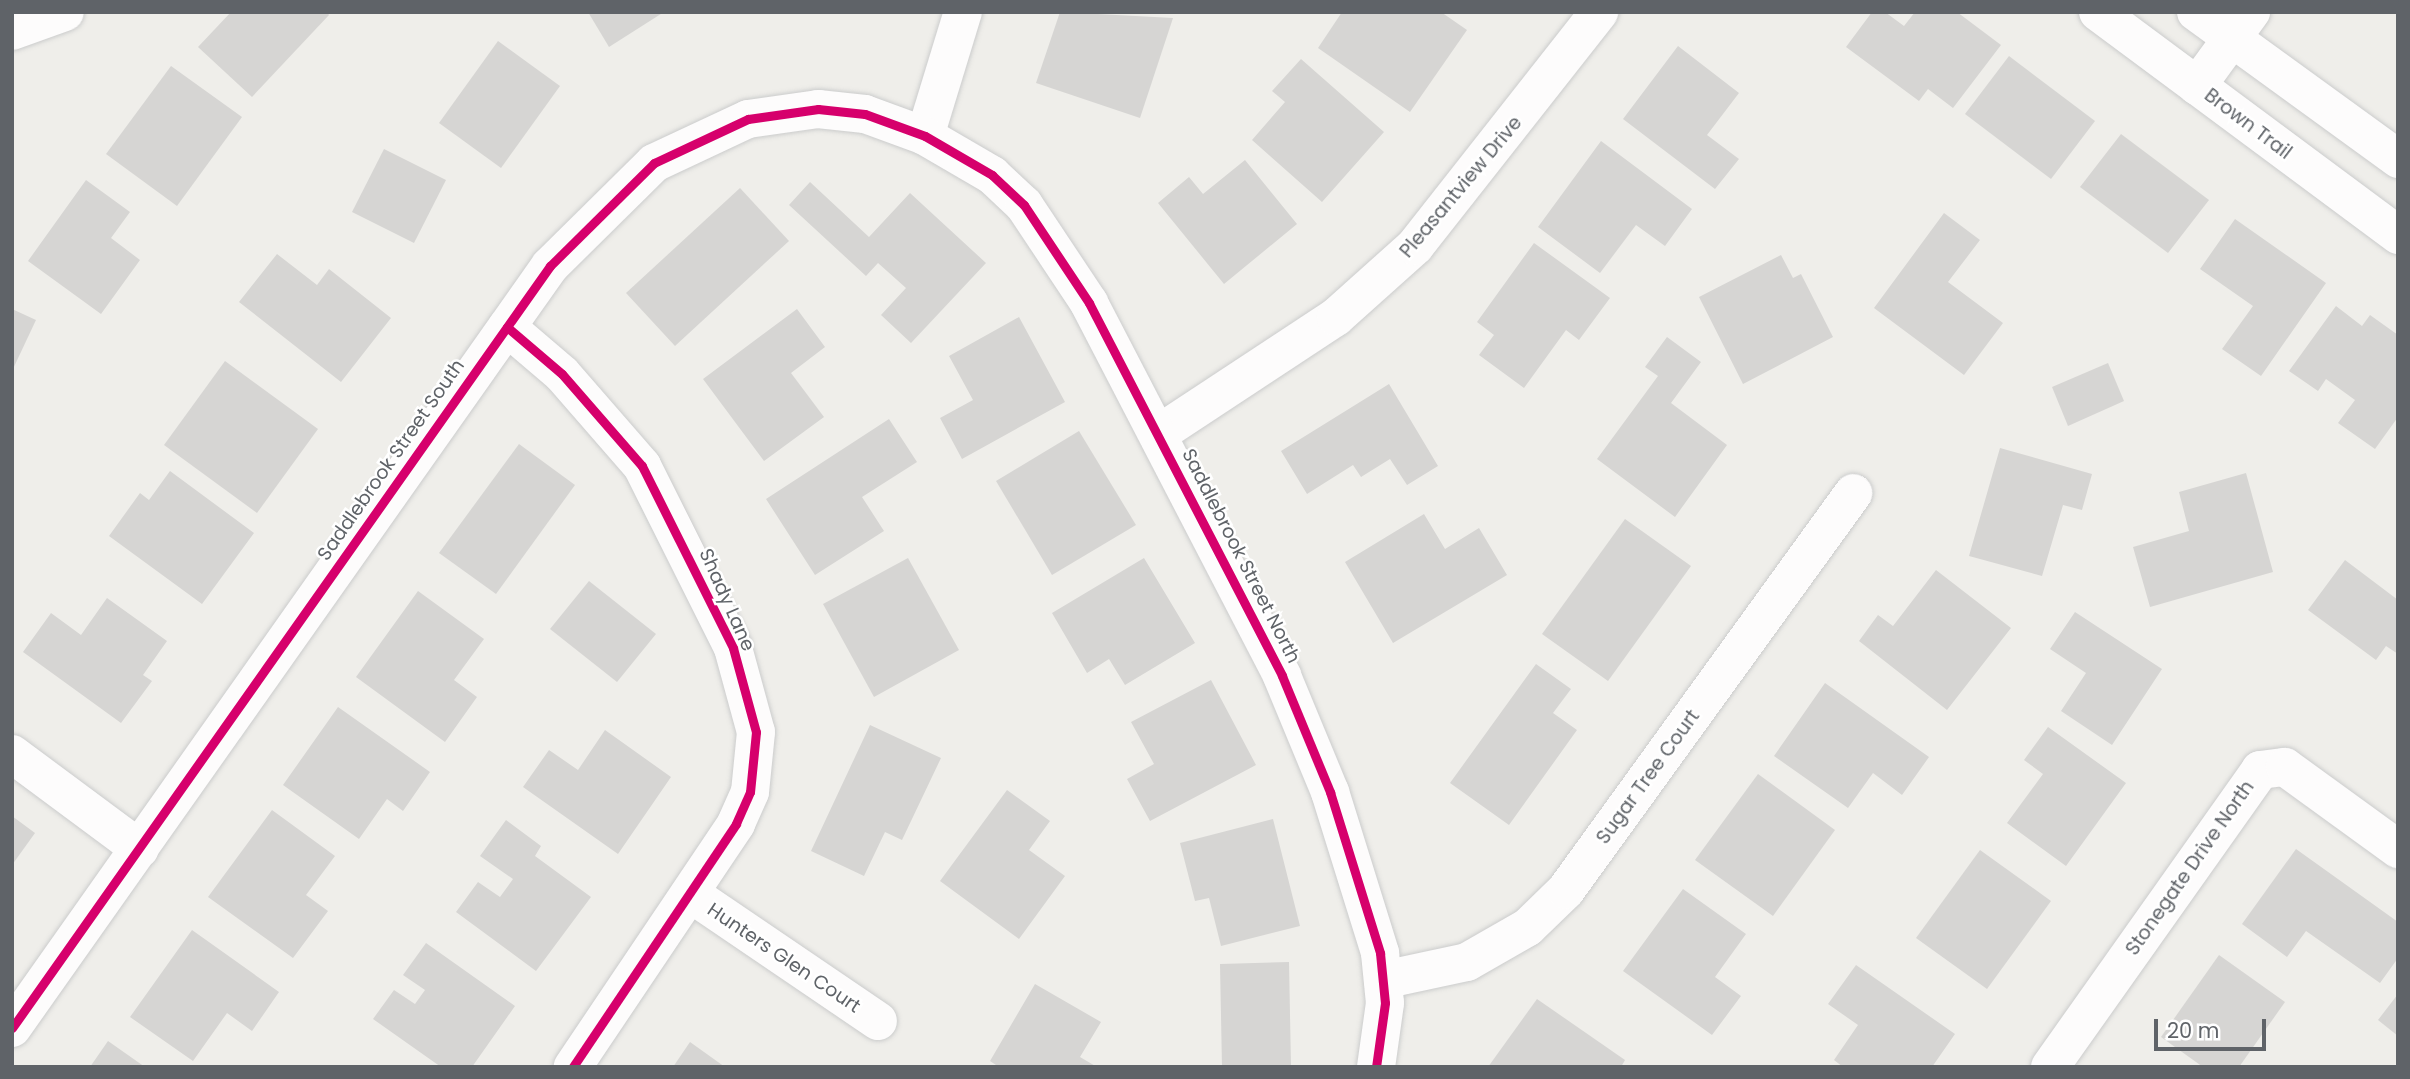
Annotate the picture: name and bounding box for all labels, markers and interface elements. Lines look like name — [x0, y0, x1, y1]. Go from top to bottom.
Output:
street label: Brown Trail — [2200, 84, 2296, 164]
street label: Pleasantview Drive — [1395, 112, 1527, 262]
street label: Saddlebrook Street South — [313, 355, 469, 565]
street label: Saddlebrook Street North — [1177, 445, 1305, 667]
street label: Shady Lane — [694, 545, 760, 655]
street label: Sugar Tree Court — [1592, 706, 1704, 848]
street label: Stonegate Drive North — [2121, 776, 2259, 960]
street label: Hunters Glen Court — [703, 898, 865, 1018]
scale bar — [2158, 1006, 2270, 1050]
text: 20 m — [2167, 1016, 2220, 1045]

